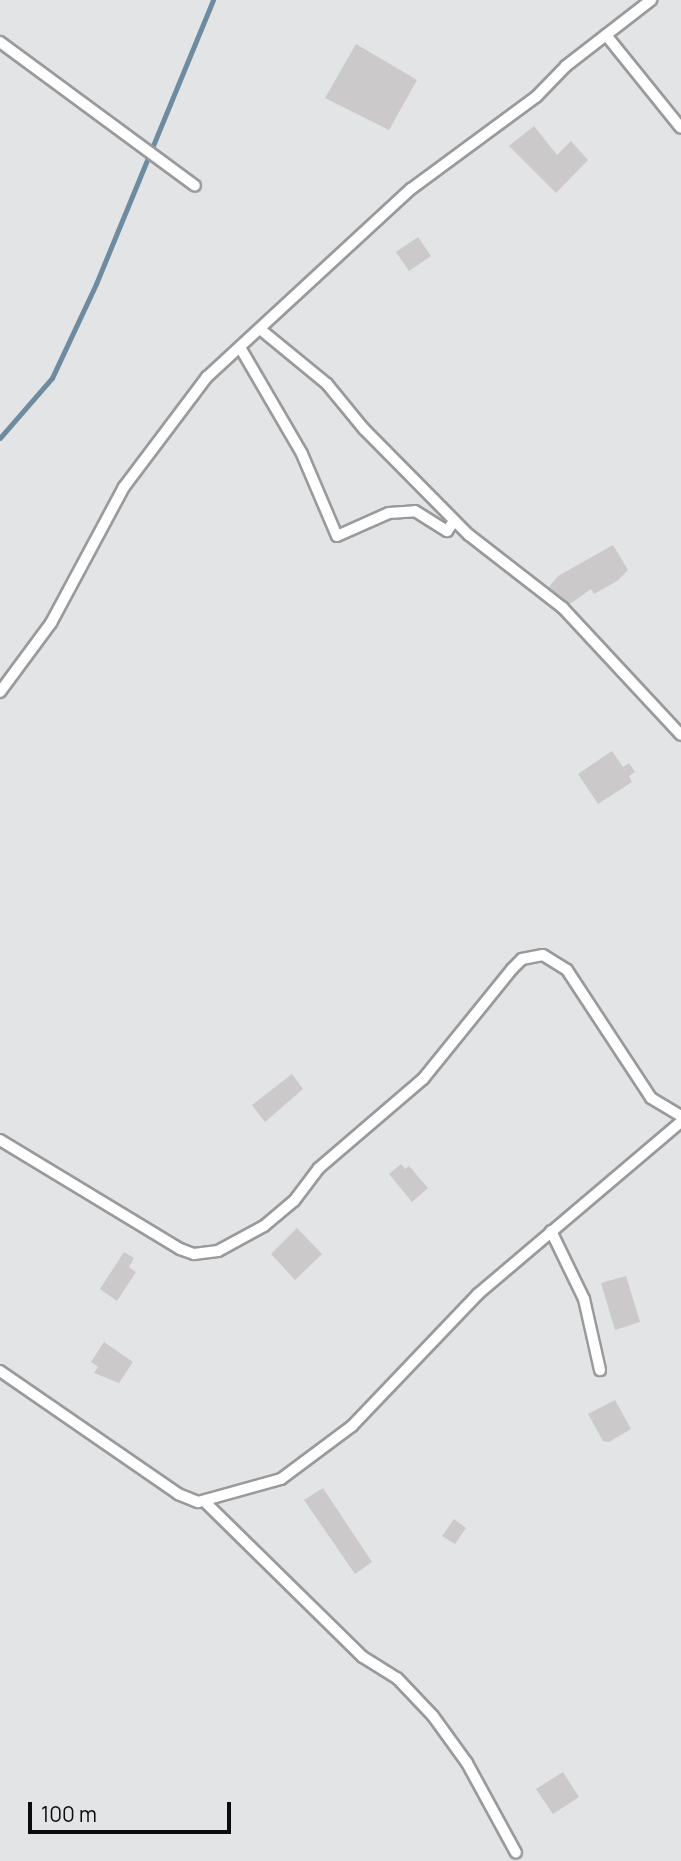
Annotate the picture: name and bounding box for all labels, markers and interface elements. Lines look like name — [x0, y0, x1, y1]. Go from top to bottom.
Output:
scale bar — [32, 1787, 234, 1831]
text: 100 m — [41, 1800, 97, 1828]

